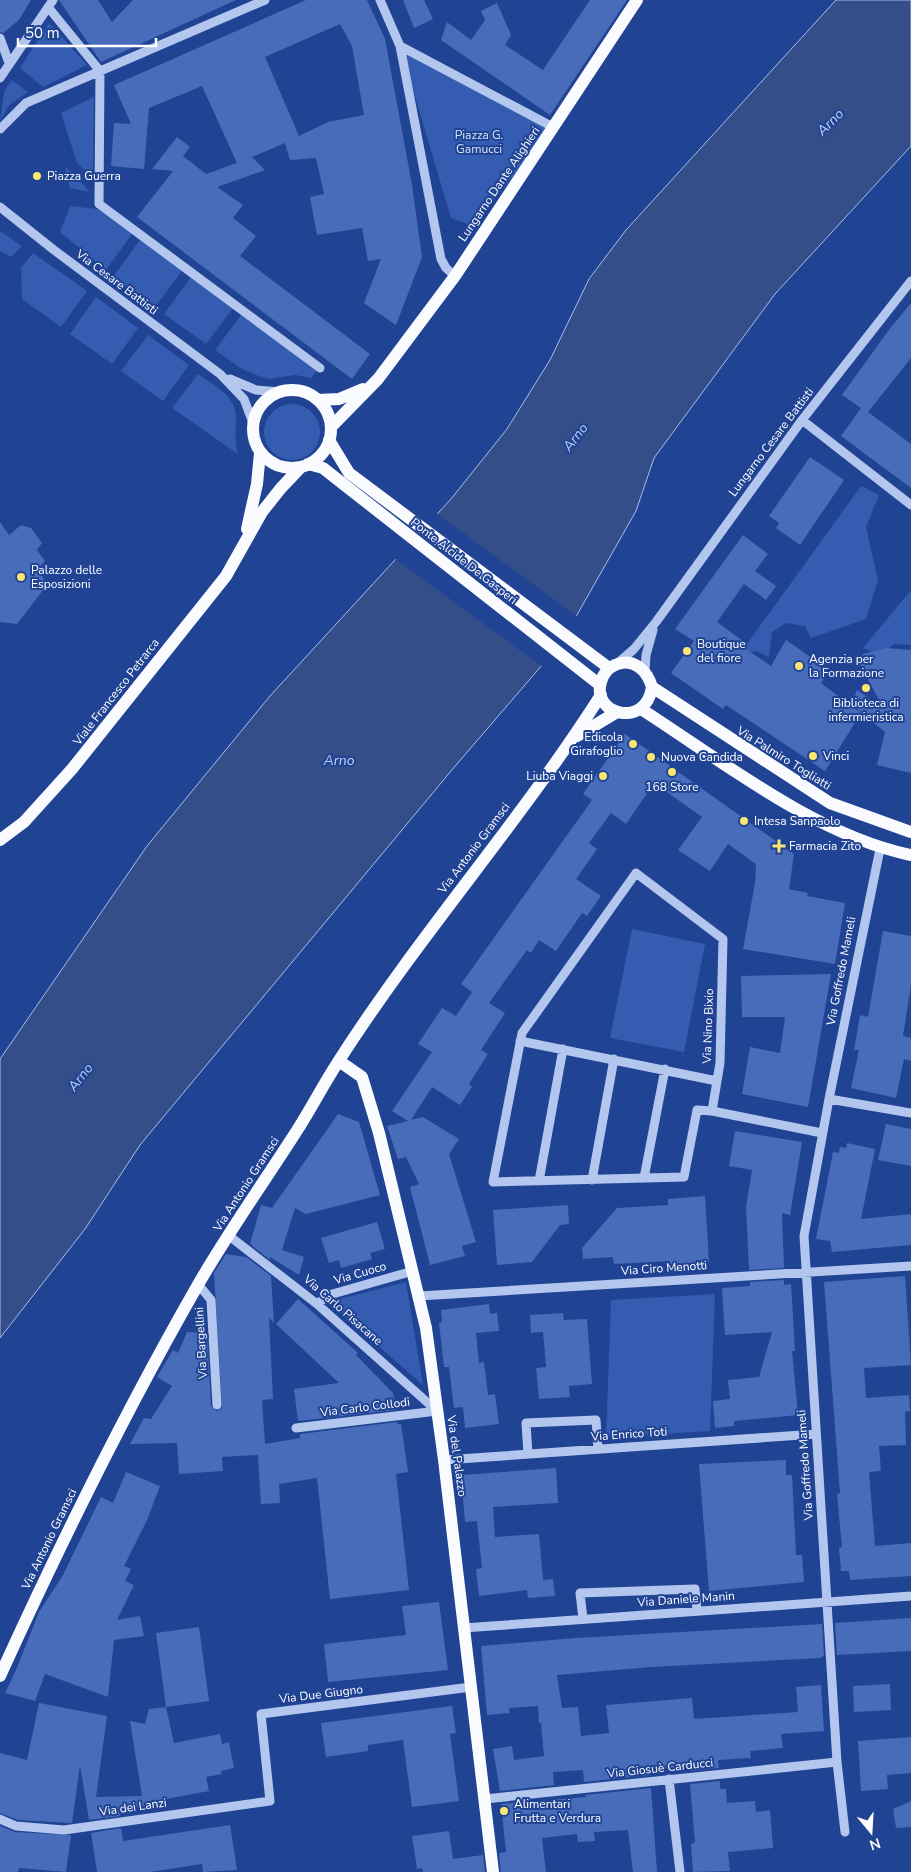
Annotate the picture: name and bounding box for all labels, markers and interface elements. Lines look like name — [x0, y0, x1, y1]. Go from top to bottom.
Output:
scale bar — [18, 15, 155, 47]
text: 50 m — [25, 23, 60, 43]
water label: Arno — [812, 105, 848, 141]
street label: Lungarno Dante Alighieri — [455, 124, 543, 244]
park label: Piazza G. Gamucci — [455, 127, 503, 157]
place label: Piazza Guerra — [47, 168, 121, 184]
marker: Piazza Guerra — [31, 170, 43, 182]
street label: Via Cesare Battisti — [72, 245, 161, 318]
street label: Lungarno Cesare Battisti — [725, 384, 817, 500]
water label: Arno — [558, 419, 593, 456]
street label: Ponte Alcide De Gasperi — [407, 514, 521, 608]
place label: Palazzo delle Esposizioni — [31, 562, 102, 592]
marker: Palazzo delle Esposizioni — [15, 571, 27, 583]
street label: Viale Francesco Petrarca — [69, 635, 163, 750]
place label: Boutique del fiore — [697, 636, 746, 666]
marker: Boutique del fiore — [681, 645, 693, 657]
place label: Agenzia per la Formazione — [809, 651, 884, 681]
marker: Agenzia per la Formazione — [793, 660, 805, 672]
marker: Biblioteca di infermieristica — [860, 682, 872, 694]
place label: Biblioteca di infermieristica — [828, 695, 904, 725]
street label: Via Palmiro Togliatti — [733, 722, 834, 794]
place label: Edicola Girafoglio — [570, 729, 623, 759]
marker: Edicola Girafoglio — [627, 738, 639, 750]
place label: Vinci — [822, 748, 849, 764]
place label: Nuova Candida — [661, 749, 743, 765]
marker: Vinci — [807, 750, 819, 762]
water label: Arno — [323, 751, 355, 770]
marker: Nuova Candida — [645, 751, 657, 763]
marker: 168 Store — [666, 766, 678, 778]
place label: Liuba Viaggi — [526, 768, 593, 784]
marker: Liuba Viaggi — [597, 770, 609, 782]
place label: 168 Store — [645, 779, 699, 795]
street label: Via Antonio Gramsci — [434, 799, 513, 898]
place label: Intesa Sanpaolo — [754, 813, 841, 829]
marker: Intesa Sanpaolo — [738, 815, 750, 827]
place label: Farmacia Zito — [789, 838, 861, 854]
marker: Farmacia Zito — [773, 840, 785, 852]
street label: Via Goffredo Mameli — [822, 915, 859, 1028]
street label: Via Nino Bixio — [699, 988, 717, 1065]
water label: Arno — [63, 1059, 98, 1096]
street label: Via Antonio Gramsci — [209, 1134, 283, 1235]
street label: Via Ciro Menotti — [619, 1257, 708, 1279]
street label: Via Cuoco — [331, 1258, 388, 1288]
street label: Via Carlo Pisacane — [299, 1271, 386, 1349]
street label: Via Bargellini — [191, 1307, 211, 1380]
street label: Via Carlo Collodi — [318, 1394, 411, 1421]
street label: Via Goffredo Mameli — [793, 1409, 817, 1522]
street label: Via del Palazzo — [443, 1413, 471, 1498]
street label: Via Enrico Toti — [589, 1423, 668, 1445]
street label: Via Antonio Gramsci — [17, 1486, 80, 1593]
street label: Via Daniele Manin — [636, 1588, 735, 1610]
street label: Via Due Giugno — [277, 1681, 364, 1707]
street label: Via Giosuè Carducci — [605, 1754, 714, 1782]
street label: Via dei Lanzi — [97, 1794, 168, 1820]
place label: Alimentari Frutta e Verdura — [514, 1796, 601, 1826]
marker: Alimentari Frutta e Verdura — [498, 1805, 510, 1817]
north arrow — [846, 1807, 896, 1857]
text: N — [867, 1833, 883, 1855]

